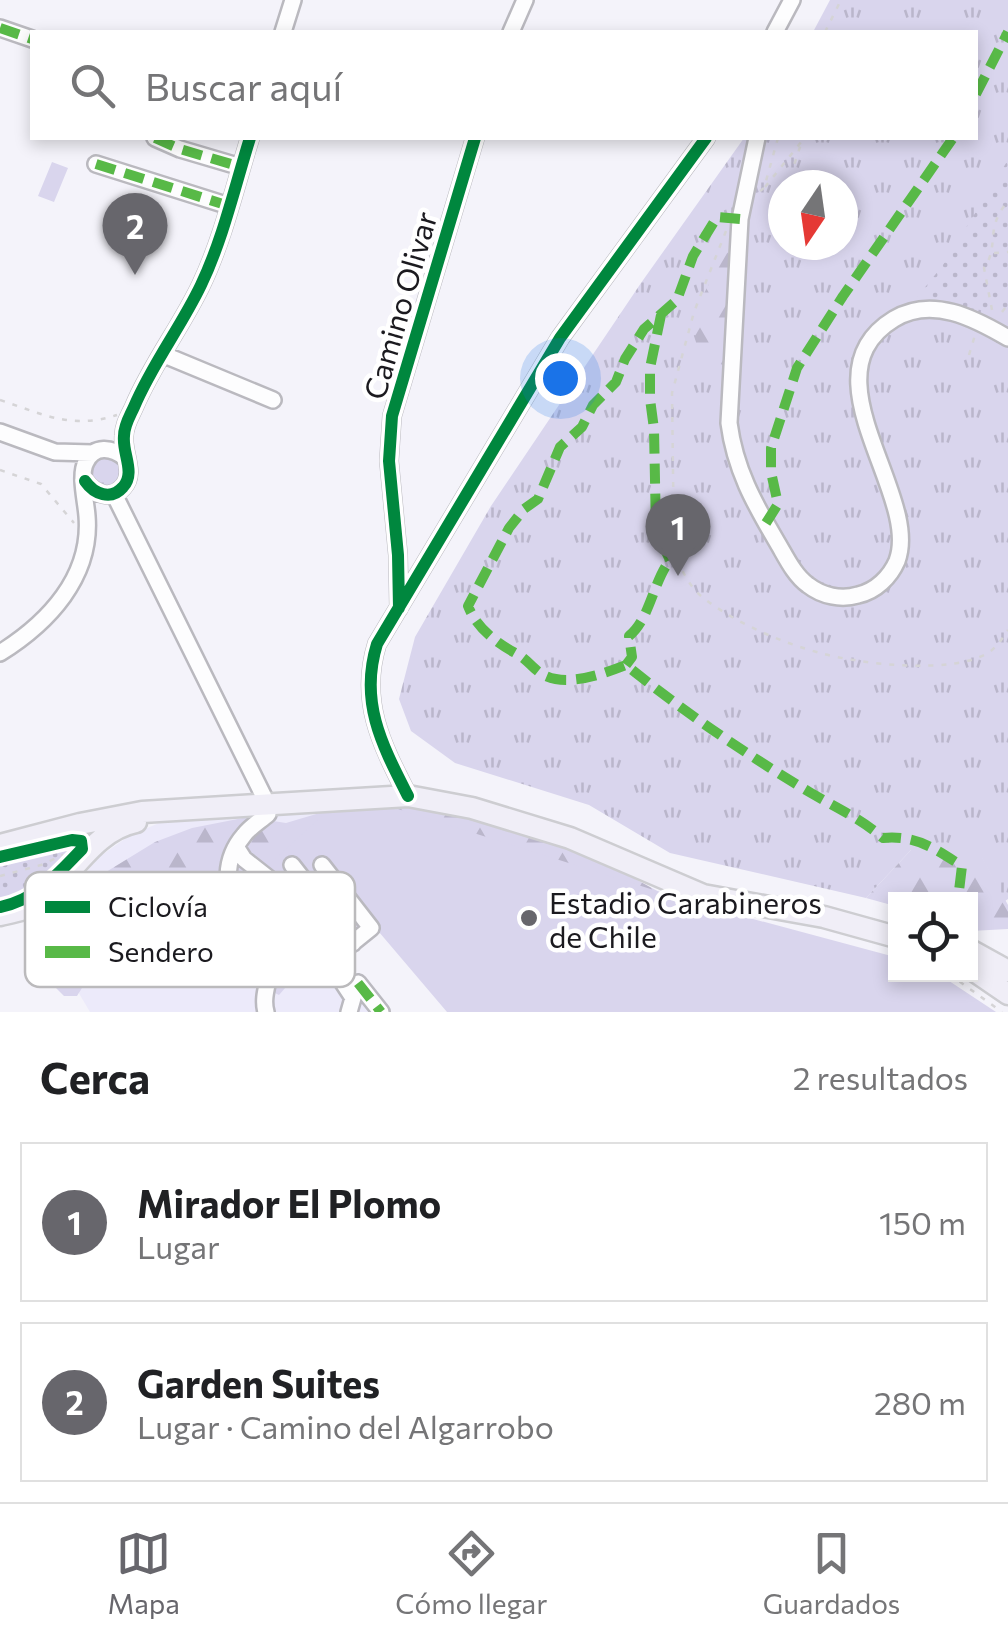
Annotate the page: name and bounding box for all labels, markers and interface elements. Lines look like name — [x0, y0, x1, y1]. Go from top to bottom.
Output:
search box — [30, 30, 978, 140]
icon: search — [65, 58, 120, 113]
text: Buscar aquí — [145, 62, 342, 109]
north arrow — [768, 170, 858, 260]
pin: 2 — [102, 192, 168, 275]
street label: Camino Olivar — [355, 207, 443, 403]
your location — [535, 353, 586, 404]
pin: 1 — [646, 494, 710, 576]
legend — [25, 872, 355, 987]
place label: Estadio Carabineros de Chile — [549, 883, 822, 954]
text: Ciclovía — [108, 889, 208, 923]
map controls — [888, 892, 978, 982]
button: locate — [888, 892, 978, 982]
marker: Estadio Carabineros de Chile — [518, 907, 540, 929]
text: Sendero — [108, 934, 214, 968]
text: Cerca — [40, 1051, 150, 1103]
text: 2 resultados — [793, 1057, 968, 1097]
text: Mirador El Plomo — [137, 1179, 441, 1226]
text: 1 — [67, 1202, 82, 1242]
text: 150 m — [879, 1202, 966, 1242]
text: Lugar — [137, 1226, 220, 1266]
text: Garden Suites — [137, 1359, 380, 1406]
text: 2 — [65, 1382, 84, 1422]
text: 280 m — [874, 1382, 966, 1422]
text: Lugar · Camino del Algarrobo — [137, 1406, 554, 1446]
tab: Mapa — [108, 1526, 180, 1620]
tab: Cómo llegar — [395, 1526, 547, 1620]
tab: Guardados — [763, 1526, 900, 1620]

